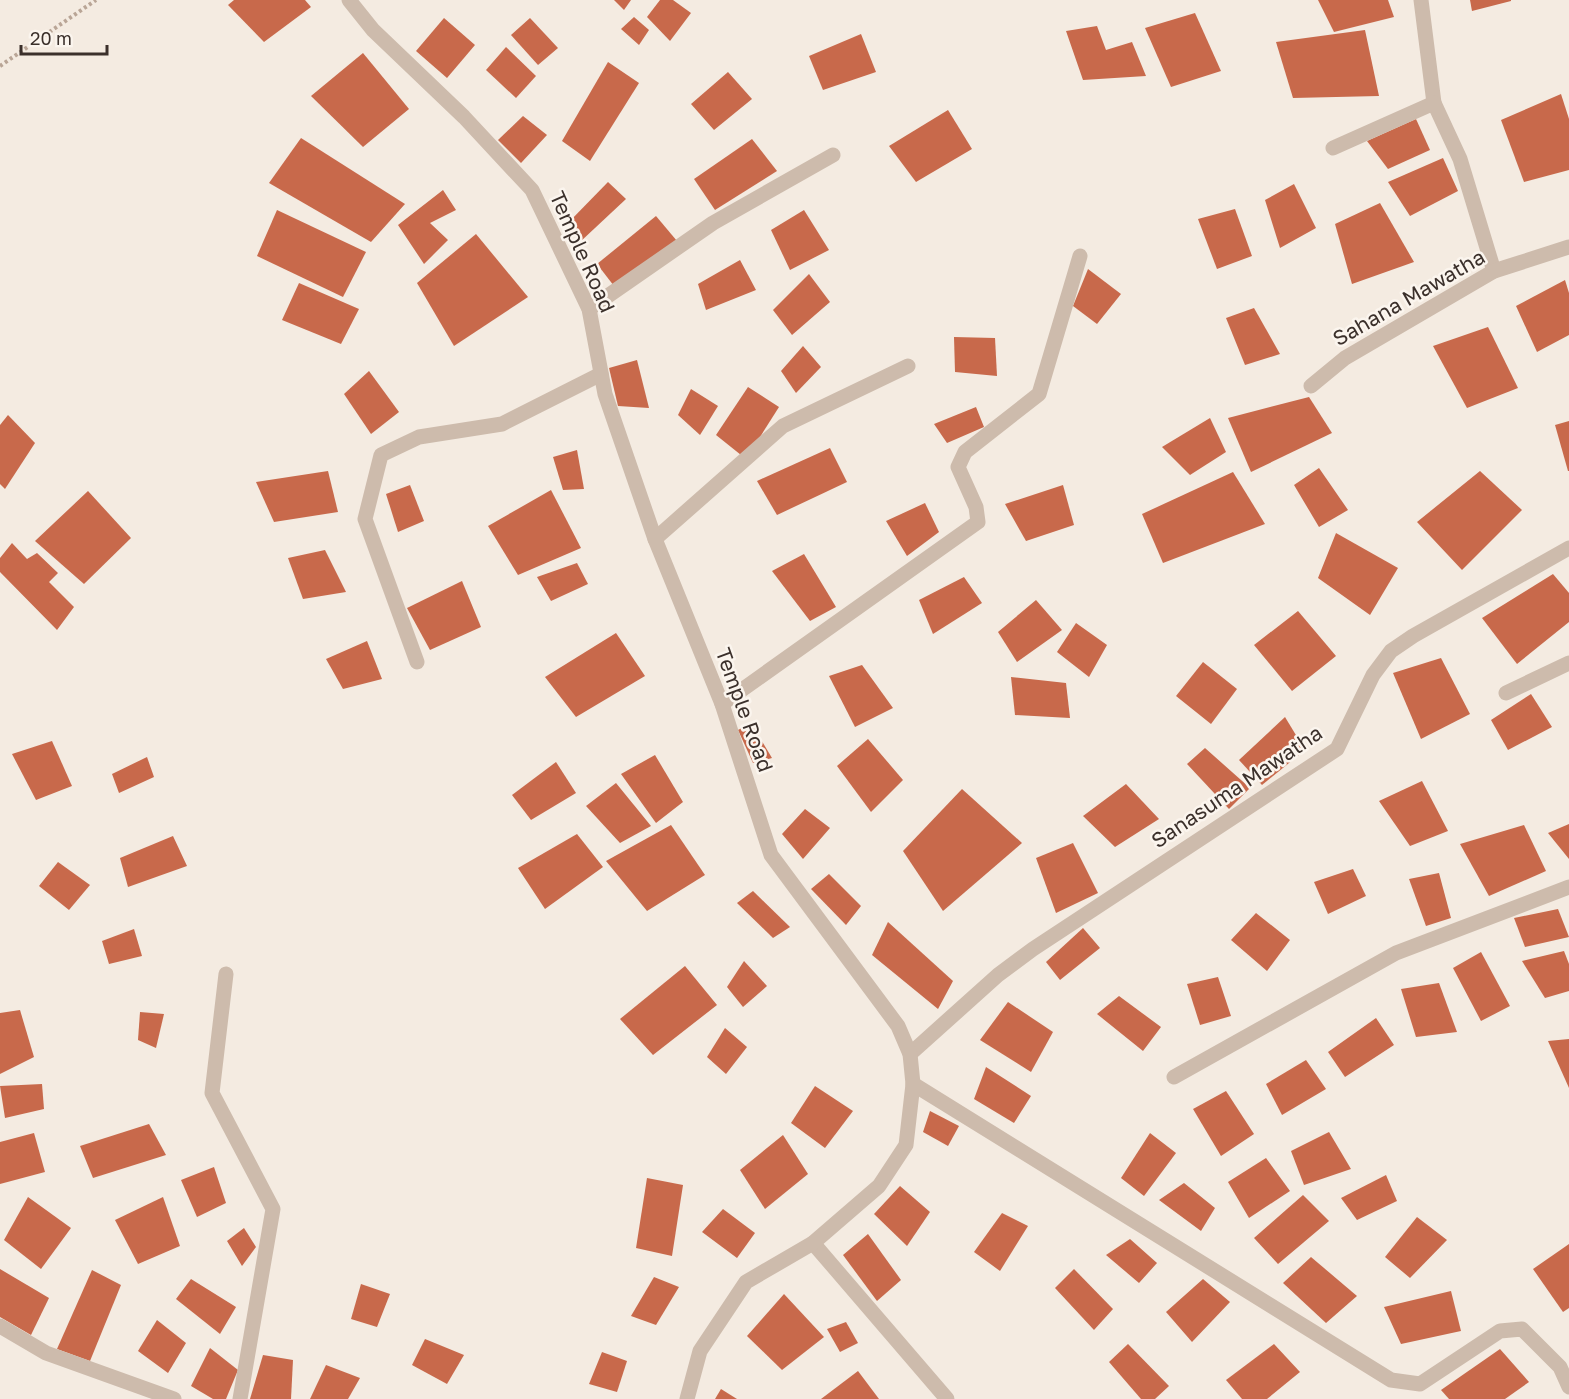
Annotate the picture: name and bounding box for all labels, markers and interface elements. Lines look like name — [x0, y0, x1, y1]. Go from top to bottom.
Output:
scale bar — [21, 18, 106, 56]
text: 20 m — [30, 27, 72, 49]
street label: Temple Road — [545, 187, 621, 316]
street label: Sahana Mawatha — [1328, 243, 1489, 351]
street label: Temple Road — [710, 644, 779, 775]
street label: Sanasuma Mawatha — [1146, 719, 1327, 853]

